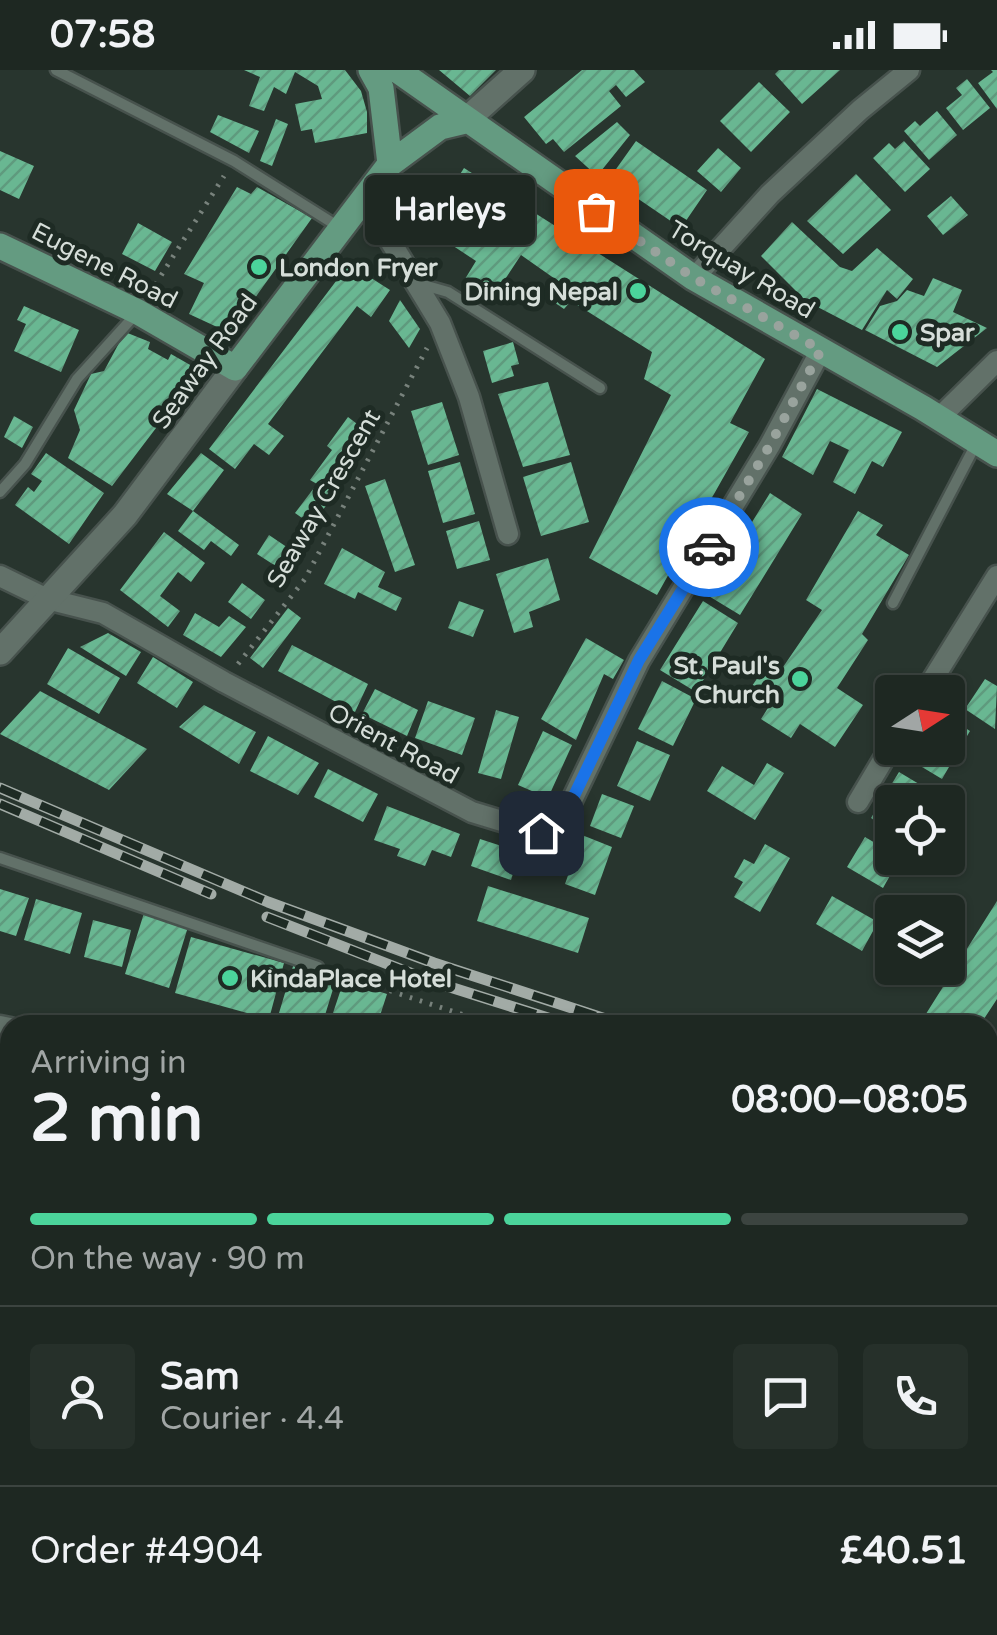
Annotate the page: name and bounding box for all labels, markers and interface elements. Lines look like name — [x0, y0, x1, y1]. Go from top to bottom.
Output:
text: 07:58 — [50, 12, 155, 58]
pin — [554, 169, 639, 254]
callout: Harleys — [366, 176, 536, 246]
icon: bag — [569, 184, 624, 239]
text: Harleys — [394, 191, 506, 229]
street label: Torquay Road — [663, 214, 820, 325]
street label: Eugene Road — [27, 216, 182, 315]
place label: London Fryer — [279, 253, 438, 283]
marker: London Fryer — [248, 256, 270, 278]
place label: Dining Nepal — [464, 277, 618, 307]
marker: Dining Nepal — [627, 280, 649, 302]
street label: Seaway Road — [146, 288, 264, 435]
place label: Spar — [920, 318, 975, 348]
marker: Spar — [889, 321, 911, 343]
street label: Seaway Crescent — [261, 404, 387, 593]
courier — [659, 497, 759, 597]
icon: car — [682, 520, 737, 575]
place label: St. Paul's Church — [673, 651, 780, 710]
marker: St. Paul's Church — [789, 668, 811, 690]
north arrow — [875, 675, 965, 765]
map controls — [875, 675, 965, 985]
street label: Orient Road — [323, 697, 464, 791]
button: locate — [875, 785, 965, 875]
pin — [499, 791, 584, 876]
icon: home — [514, 806, 569, 861]
button: layers — [875, 895, 965, 985]
place label: KindaPlace Hotel — [250, 964, 452, 994]
marker: KindaPlace Hotel — [219, 967, 241, 989]
text: Arriving in — [30, 1044, 187, 1082]
text: 08:00–08:05 — [731, 1077, 968, 1123]
text: 2 min — [30, 1080, 203, 1159]
text: On the way · 90 m — [30, 1240, 305, 1278]
button: person — [30, 1344, 135, 1449]
button: chat — [733, 1344, 838, 1449]
button: phone — [863, 1344, 968, 1449]
text: Sam — [160, 1354, 240, 1400]
text: Courier · 4.4 — [160, 1400, 344, 1438]
text: Order #4904 — [30, 1528, 263, 1574]
text: £40.51 — [840, 1528, 968, 1574]

